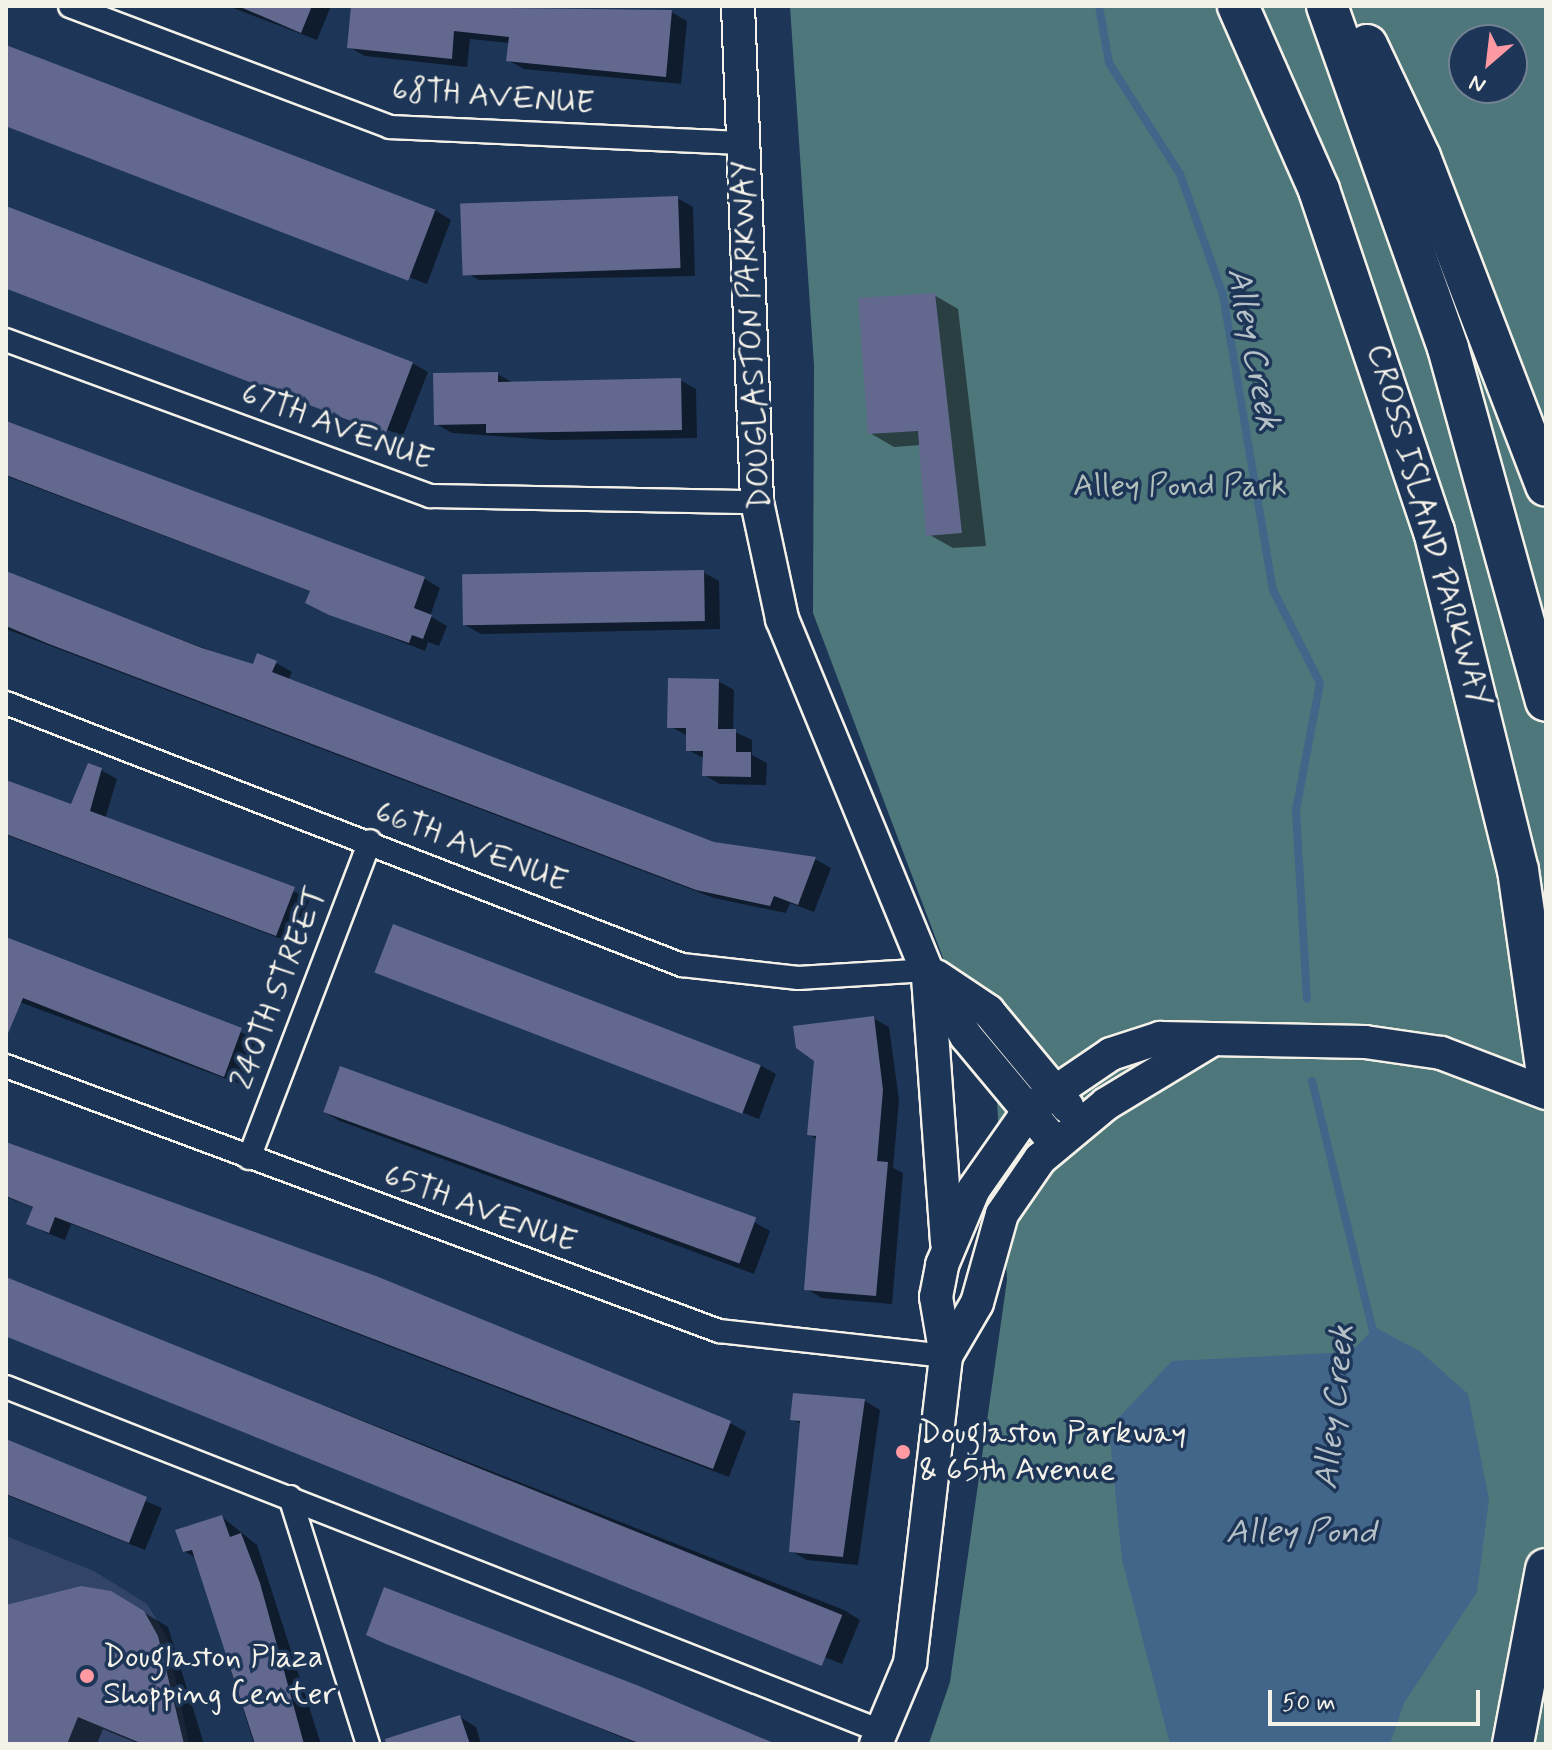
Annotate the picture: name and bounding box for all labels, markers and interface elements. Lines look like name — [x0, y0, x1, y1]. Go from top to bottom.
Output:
north arrow — [1448, 24, 1528, 104]
text: N — [1465, 68, 1491, 99]
street label: 68TH AVENUE — [391, 71, 595, 123]
street label: DOUGLASTON PARKWAY — [724, 159, 780, 511]
water label: Alley Creek — [1217, 264, 1289, 434]
street label: CROSS ISLAND PARKWAY — [1359, 344, 1497, 708]
street label: 67TH AVENUE — [236, 375, 438, 479]
park label: Alley Pond Park — [1074, 467, 1286, 505]
street label: 66TH AVENUE — [370, 793, 572, 901]
street label: 240TH STREET — [222, 879, 336, 1097]
street label: 65TH AVENUE — [379, 1157, 581, 1261]
water label: Alley Creek — [1306, 1323, 1364, 1491]
place label: Douglaston Parkway & 65th Avenue — [919, 1415, 1184, 1490]
marker: Douglaston Parkway & 65th Avenue — [894, 1443, 912, 1461]
water label: Alley Pond — [1227, 1513, 1375, 1553]
place label: Douglaston Plaza Shopping Center — [103, 1639, 330, 1714]
marker: Douglaston Plaza Shopping Center — [78, 1667, 96, 1685]
scale bar — [1272, 1674, 1484, 1724]
text: 50 m — [1282, 1688, 1336, 1719]

